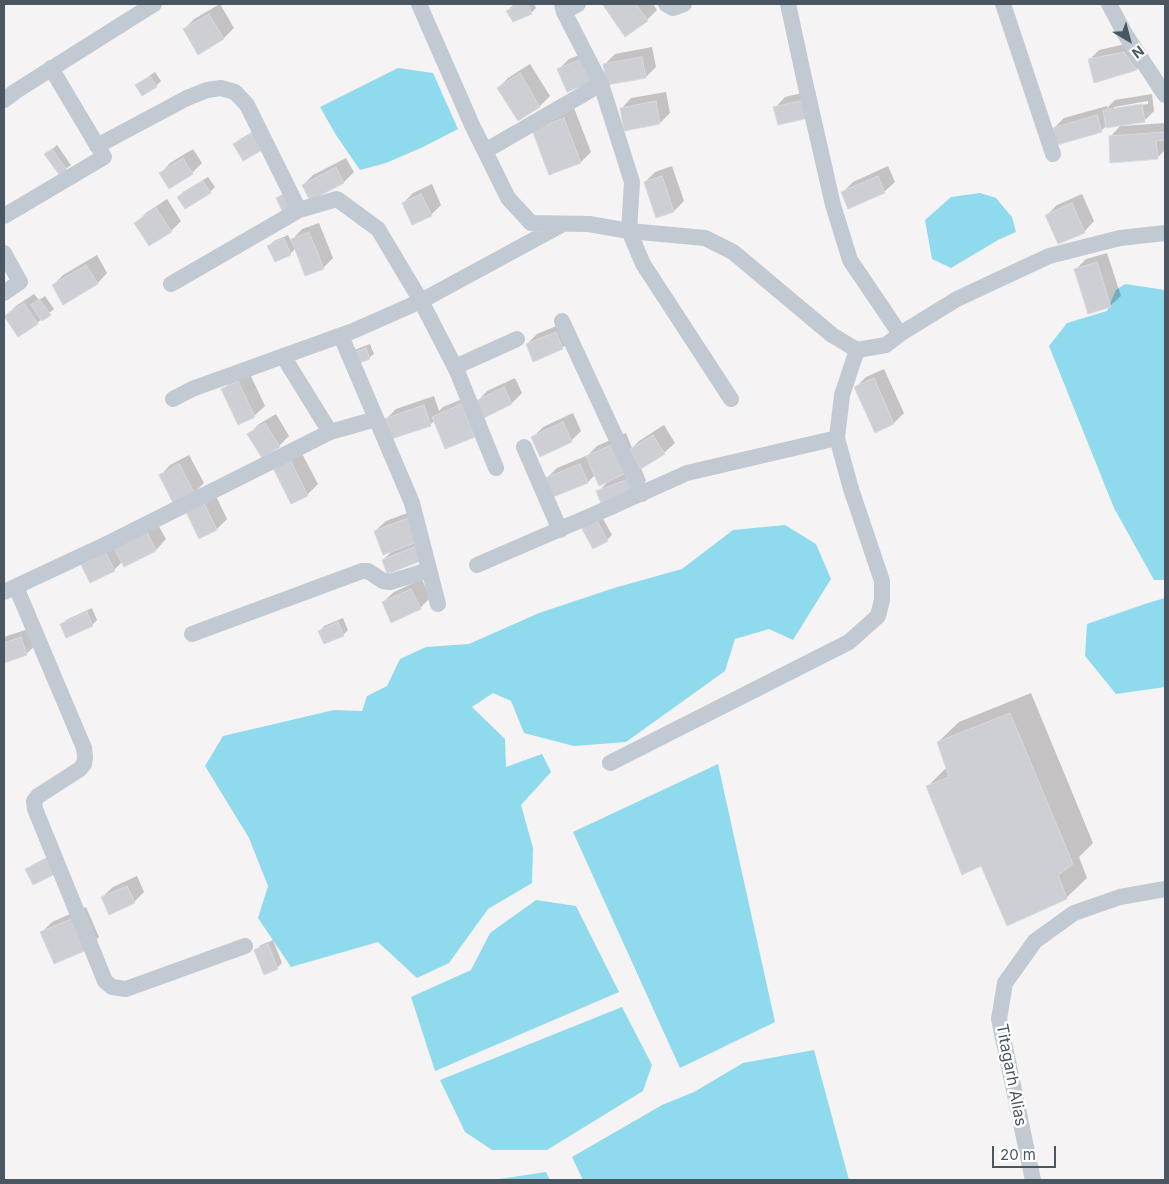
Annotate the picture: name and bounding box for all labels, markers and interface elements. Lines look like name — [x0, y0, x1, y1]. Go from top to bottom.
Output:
north arrow — [1104, 15, 1154, 65]
text: N — [1129, 42, 1148, 62]
street label: Titagarh Alias — [992, 1022, 1030, 1128]
scale bar — [994, 1136, 1058, 1168]
text: 20 m — [1000, 1145, 1036, 1164]

